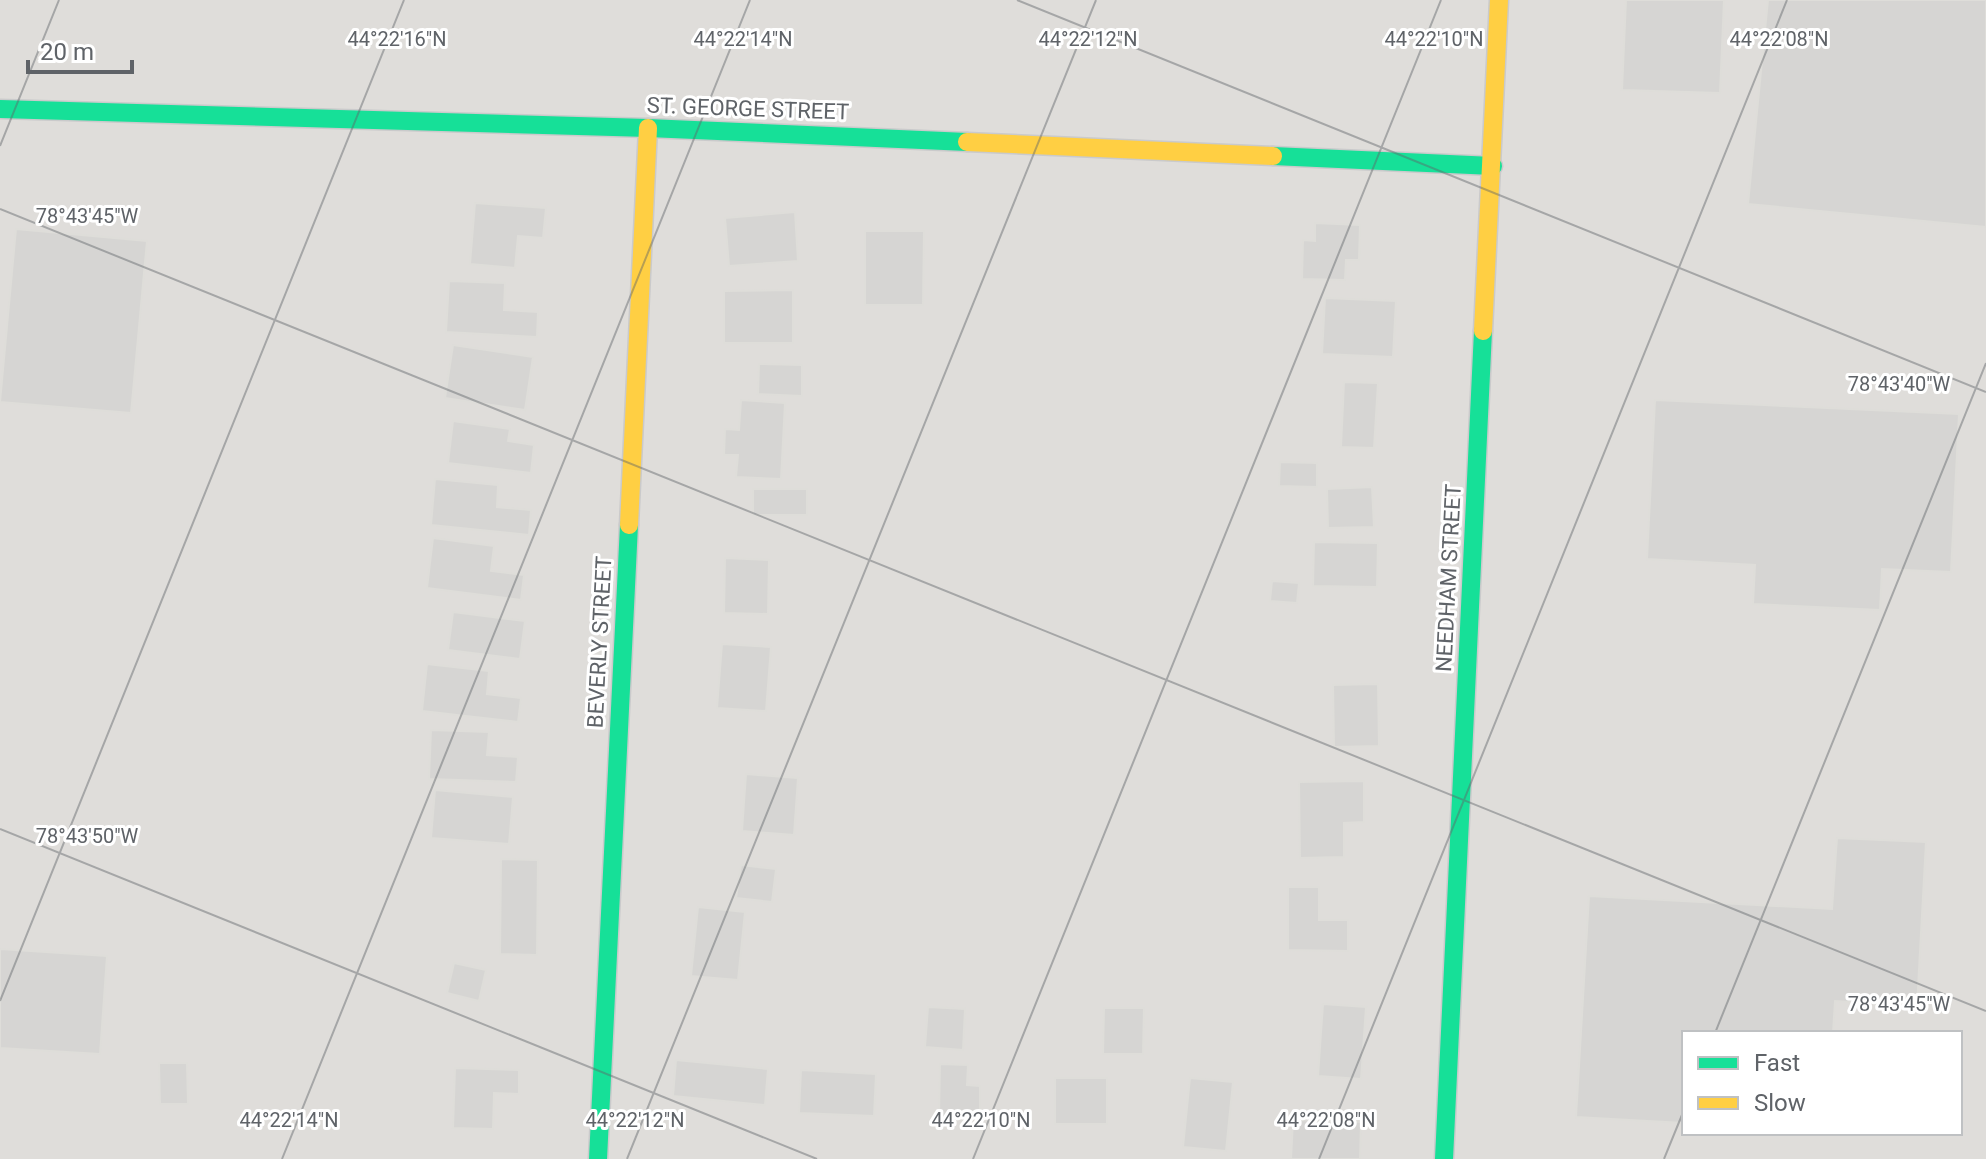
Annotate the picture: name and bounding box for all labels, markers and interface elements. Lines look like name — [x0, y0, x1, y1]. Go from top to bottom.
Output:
scale bar — [28, 24, 132, 74]
text: 44°22'16"N — [347, 27, 447, 51]
text: 44°22'14"N — [693, 27, 793, 51]
text: 44°22'12"N — [1038, 27, 1138, 51]
text: 44°22'10"N — [1384, 27, 1484, 51]
text: 44°22'08"N — [1729, 27, 1829, 51]
text: 20 m — [40, 38, 94, 66]
street label: ST. GEORGE STREET — [646, 92, 850, 125]
text: 78°43'45"W — [36, 204, 139, 228]
text: 78°43'40"W — [1848, 372, 1951, 396]
street label: NEEDHAM STREET — [1431, 483, 1466, 673]
street label: BEVERLY STREET — [583, 555, 616, 729]
text: 78°43'50"W — [36, 824, 139, 848]
text: 78°43'45"W — [1848, 992, 1951, 1016]
legend — [1682, 1031, 1962, 1135]
text: Fast — [1754, 1049, 1800, 1077]
text: Slow — [1754, 1089, 1806, 1117]
text: 44°22'14"N — [239, 1108, 339, 1132]
text: 44°22'12"N — [585, 1108, 685, 1132]
text: 44°22'10"N — [931, 1108, 1031, 1132]
text: 44°22'08"N — [1276, 1108, 1376, 1132]

